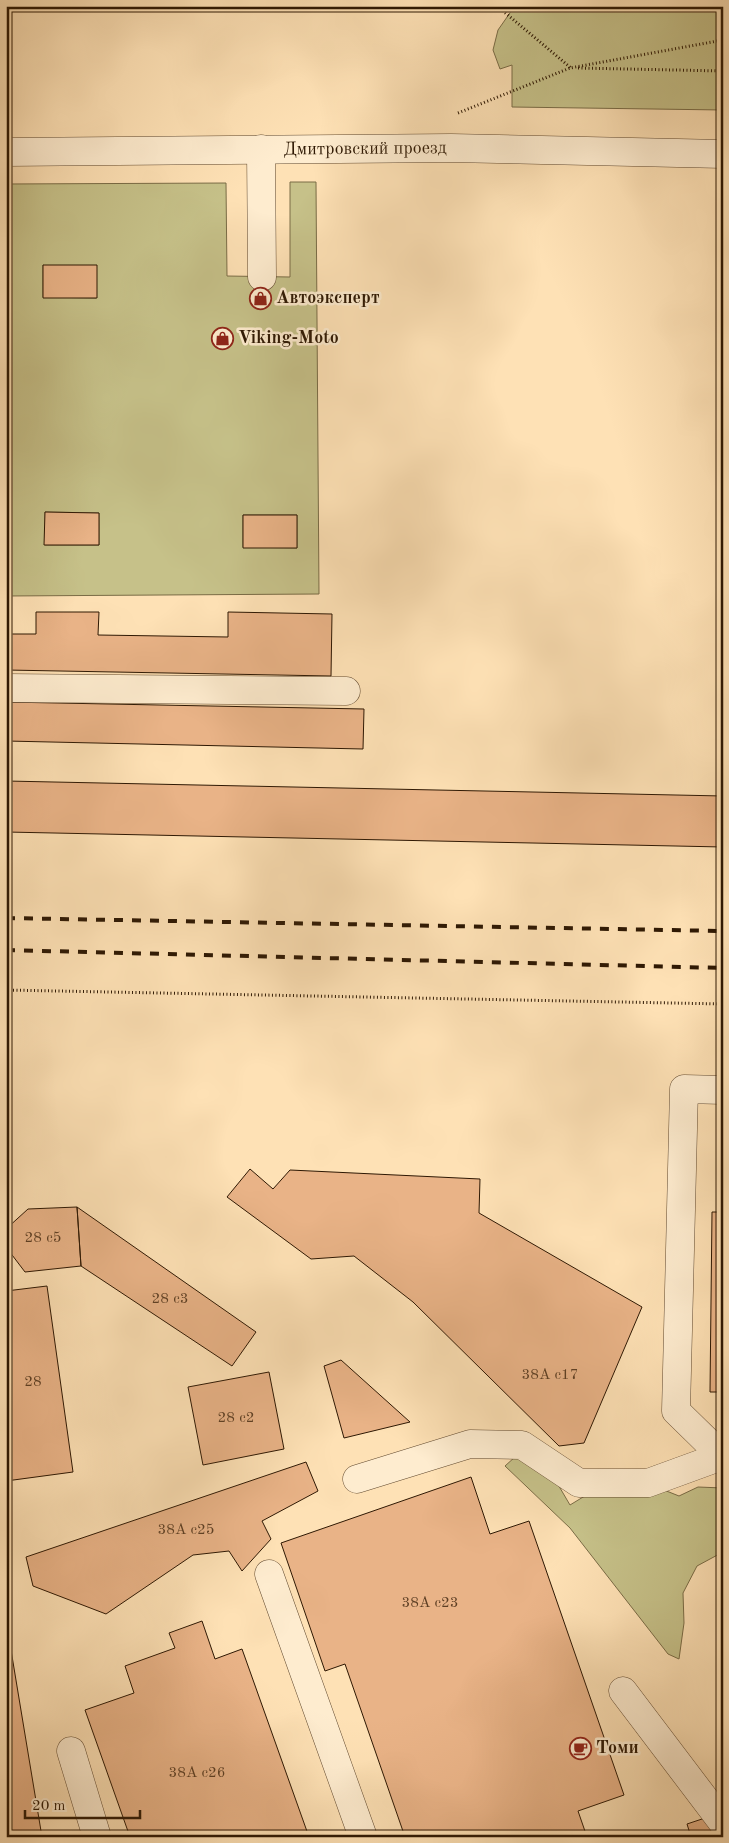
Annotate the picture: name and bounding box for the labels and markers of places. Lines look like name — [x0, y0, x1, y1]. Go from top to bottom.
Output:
shop icon: Автоэксперт — [248, 286, 272, 310]
place label: Автоэксперт — [276, 289, 380, 307]
shop icon: Viking-Moto — [210, 326, 234, 350]
place label: Viking-Moto — [238, 329, 339, 347]
cafe icon: Томи — [568, 1736, 592, 1760]
place label: Томи — [596, 1739, 639, 1757]

